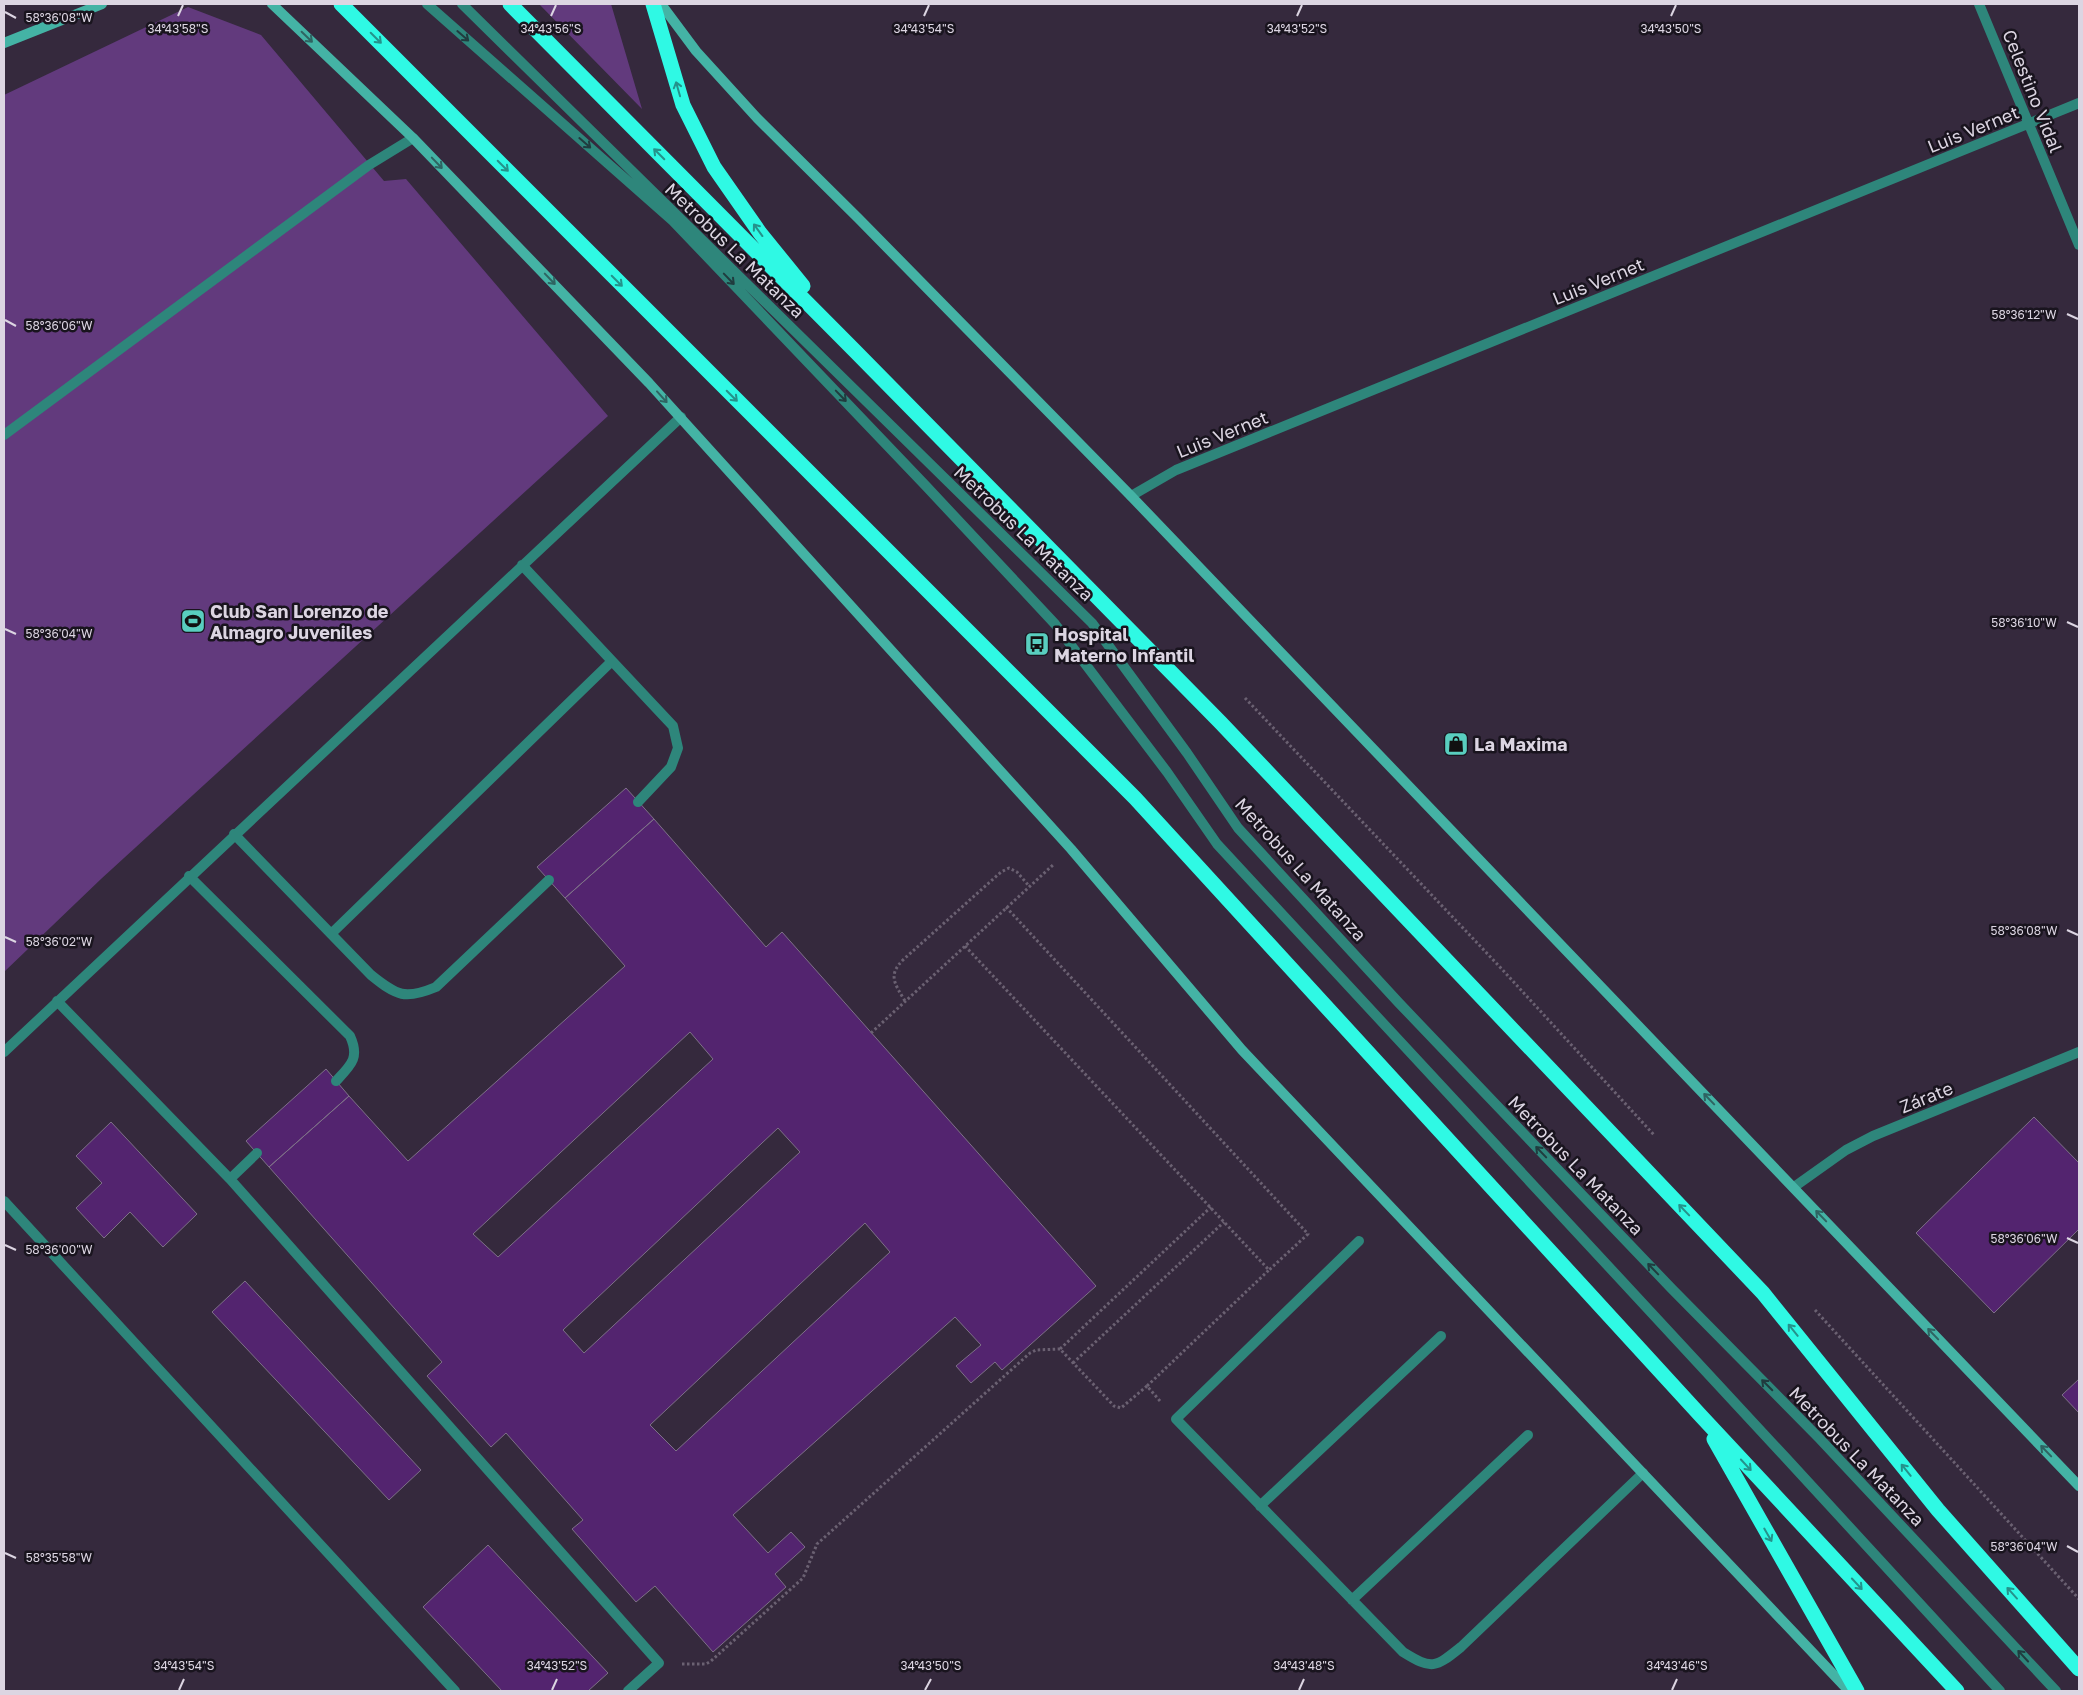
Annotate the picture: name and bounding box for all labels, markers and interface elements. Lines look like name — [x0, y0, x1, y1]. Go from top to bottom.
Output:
text: 58°36'08"W — [25, 10, 93, 25]
text: 34°43'58"S — [148, 21, 209, 36]
text: 34°43'56"S — [521, 21, 582, 36]
text: 34°43'54"S — [894, 21, 955, 36]
text: 34°43'52"S — [1267, 21, 1328, 36]
text: 34°43'50"S — [1640, 21, 1702, 36]
street label: Celestino Vidal — [1998, 26, 2068, 156]
one-way arrow — [457, 30, 470, 42]
one-way arrow — [301, 31, 314, 43]
one-way arrow — [369, 32, 382, 44]
one-way arrow — [673, 82, 683, 98]
street label: Luis Vernet — [1924, 101, 2022, 157]
one-way arrow — [579, 138, 592, 149]
one-way arrow — [653, 148, 666, 160]
one-way arrow — [431, 156, 443, 169]
one-way arrow — [497, 160, 509, 172]
street label: Metrobus La Matanza — [661, 178, 809, 322]
one-way arrow — [753, 223, 763, 237]
street label: Luis Vernet — [1549, 253, 1647, 309]
one-way arrow — [723, 272, 735, 285]
one-way arrow — [544, 273, 556, 286]
one-way arrow — [611, 275, 624, 287]
text: 58°36'12"W — [1991, 307, 2057, 322]
text: 58°36'06"W — [25, 318, 93, 333]
one-way arrow — [656, 390, 668, 403]
one-way arrow — [726, 390, 739, 402]
one-way arrow — [835, 390, 847, 403]
street label: Luis Vernet — [1173, 406, 1271, 462]
street label: Metrobus La Matanza — [950, 461, 1098, 605]
place label: Club San Lorenzo de Almagro Juveniles — [210, 600, 389, 643]
sports icon: Club San Lorenzo de Almagro Juveniles — [180, 608, 206, 634]
text: 58°36'10"W — [1991, 615, 2057, 630]
place label: Hospital Materno Infantil — [1054, 623, 1194, 666]
text: 58°36'04"W — [25, 626, 93, 641]
bus stop icon: Hospital Materno Infantil — [1024, 631, 1050, 657]
shop icon: La Maxima — [1443, 731, 1469, 757]
place label: La Maxima — [1474, 733, 1567, 755]
street label: Metrobus La Matanza — [1231, 793, 1371, 945]
text: 58°36'08"W — [1990, 923, 2058, 938]
text: 58°36'02"W — [26, 934, 93, 949]
street label: Zárate — [1896, 1076, 1956, 1118]
street label: Metrobus La Matanza — [1504, 1091, 1648, 1239]
one-way arrow — [1703, 1092, 1715, 1105]
one-way arrow — [1535, 1145, 1547, 1158]
one-way arrow — [1678, 1203, 1690, 1216]
one-way arrow — [1815, 1210, 1827, 1222]
text: 58°36'06"W — [1990, 1231, 2058, 1246]
text: 58°36'00"W — [25, 1242, 93, 1257]
one-way arrow — [1647, 1263, 1659, 1276]
one-way arrow — [1787, 1324, 1798, 1337]
one-way arrow — [1927, 1327, 1939, 1340]
one-way arrow — [1761, 1379, 1773, 1391]
street label: Metrobus La Matanza — [1785, 1382, 1929, 1530]
one-way arrow — [2040, 1445, 2052, 1457]
one-way arrow — [1740, 1458, 1752, 1471]
one-way arrow — [1900, 1464, 1911, 1477]
one-way arrow — [1763, 1527, 1773, 1542]
text: 58°36'04"W — [1990, 1539, 2058, 1554]
text: 58°35'58"W — [26, 1550, 93, 1565]
one-way arrow — [1851, 1577, 1863, 1590]
one-way arrow — [2006, 1587, 2018, 1600]
one-way arrow — [2017, 1649, 2029, 1662]
text: 34°43'54"S — [154, 1658, 215, 1673]
text: 34°43'52"S — [527, 1658, 588, 1673]
text: 34°43'50"S — [900, 1658, 962, 1673]
text: 34°43'48"S — [1273, 1658, 1335, 1673]
text: 34°43'46"S — [1646, 1658, 1708, 1673]

